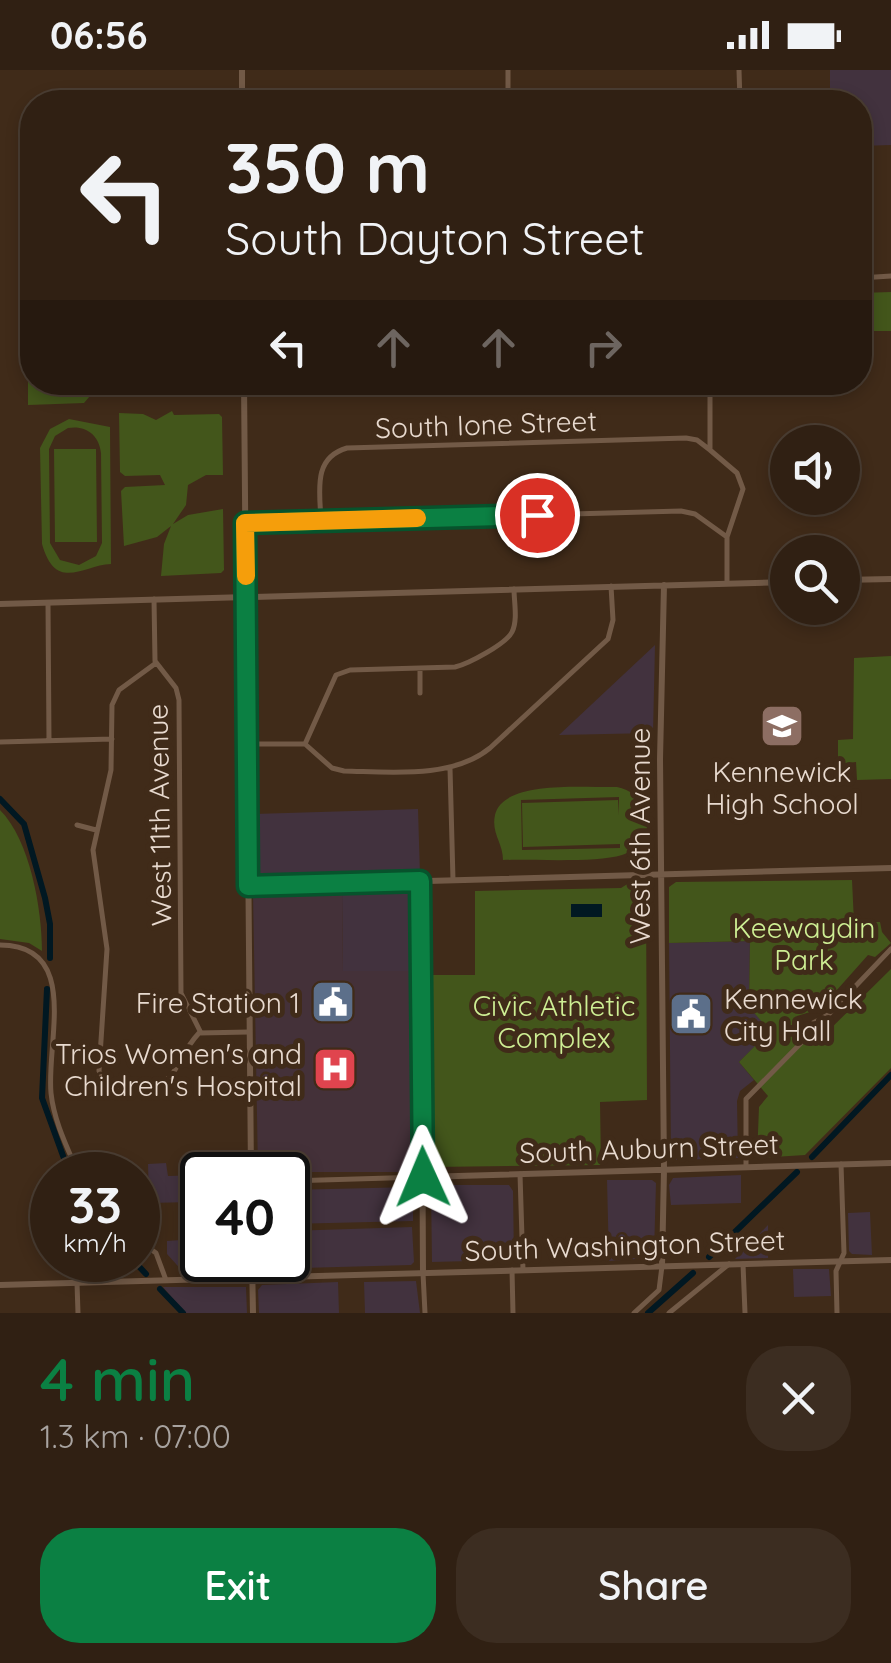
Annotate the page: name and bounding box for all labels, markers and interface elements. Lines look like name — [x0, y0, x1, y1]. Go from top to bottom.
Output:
text: 06:56 — [50, 11, 148, 59]
text: 350 m — [225, 123, 430, 211]
icon: left — [60, 130, 190, 260]
text: South Dayton Street — [225, 210, 645, 266]
icon: left — [261, 320, 316, 375]
icon: ahead — [366, 320, 421, 375]
icon: ahead — [471, 320, 526, 375]
icon: right — [576, 320, 631, 375]
street label: South Ione Street — [375, 403, 597, 445]
map controls — [770, 425, 860, 625]
button: sound — [770, 425, 860, 515]
pin — [495, 473, 580, 558]
icon: arrive — [510, 488, 565, 543]
button: search — [770, 535, 860, 625]
school or university icon: Kennewick High School — [759, 703, 805, 749]
street label: West 11th Avenue — [140, 704, 178, 926]
street label: West 6th Avenue — [622, 728, 657, 944]
place label: Kennewick High School — [705, 754, 859, 821]
park label: Keewaydin Park — [733, 910, 876, 977]
public building icon: Fire Station 1 — [310, 979, 356, 1025]
place label: Kennewick City Hall — [724, 981, 863, 1048]
place label: Fire Station 1 — [136, 985, 300, 1020]
park label: Civic Athletic Complex — [473, 988, 635, 1055]
public building icon: Kennewick City Hall — [668, 991, 714, 1037]
place label: Trios Women's and Children's Hospital — [55, 1036, 302, 1103]
hospital icon: Trios Women's and Children's Hospital — [312, 1046, 358, 1092]
position arrow — [371, 1125, 475, 1229]
street label: South Auburn Street — [519, 1126, 779, 1170]
speed limit sign: 40 — [180, 1152, 310, 1282]
text: 33 — [68, 1173, 122, 1236]
street label: South Washington Street — [464, 1222, 786, 1268]
text: km/h — [63, 1227, 127, 1258]
text: 4 min — [40, 1341, 195, 1416]
button: close — [746, 1346, 851, 1451]
text: 1.3 km · 07:00 — [40, 1416, 231, 1456]
button: Exit — [40, 1528, 436, 1643]
button: Share — [456, 1528, 851, 1643]

